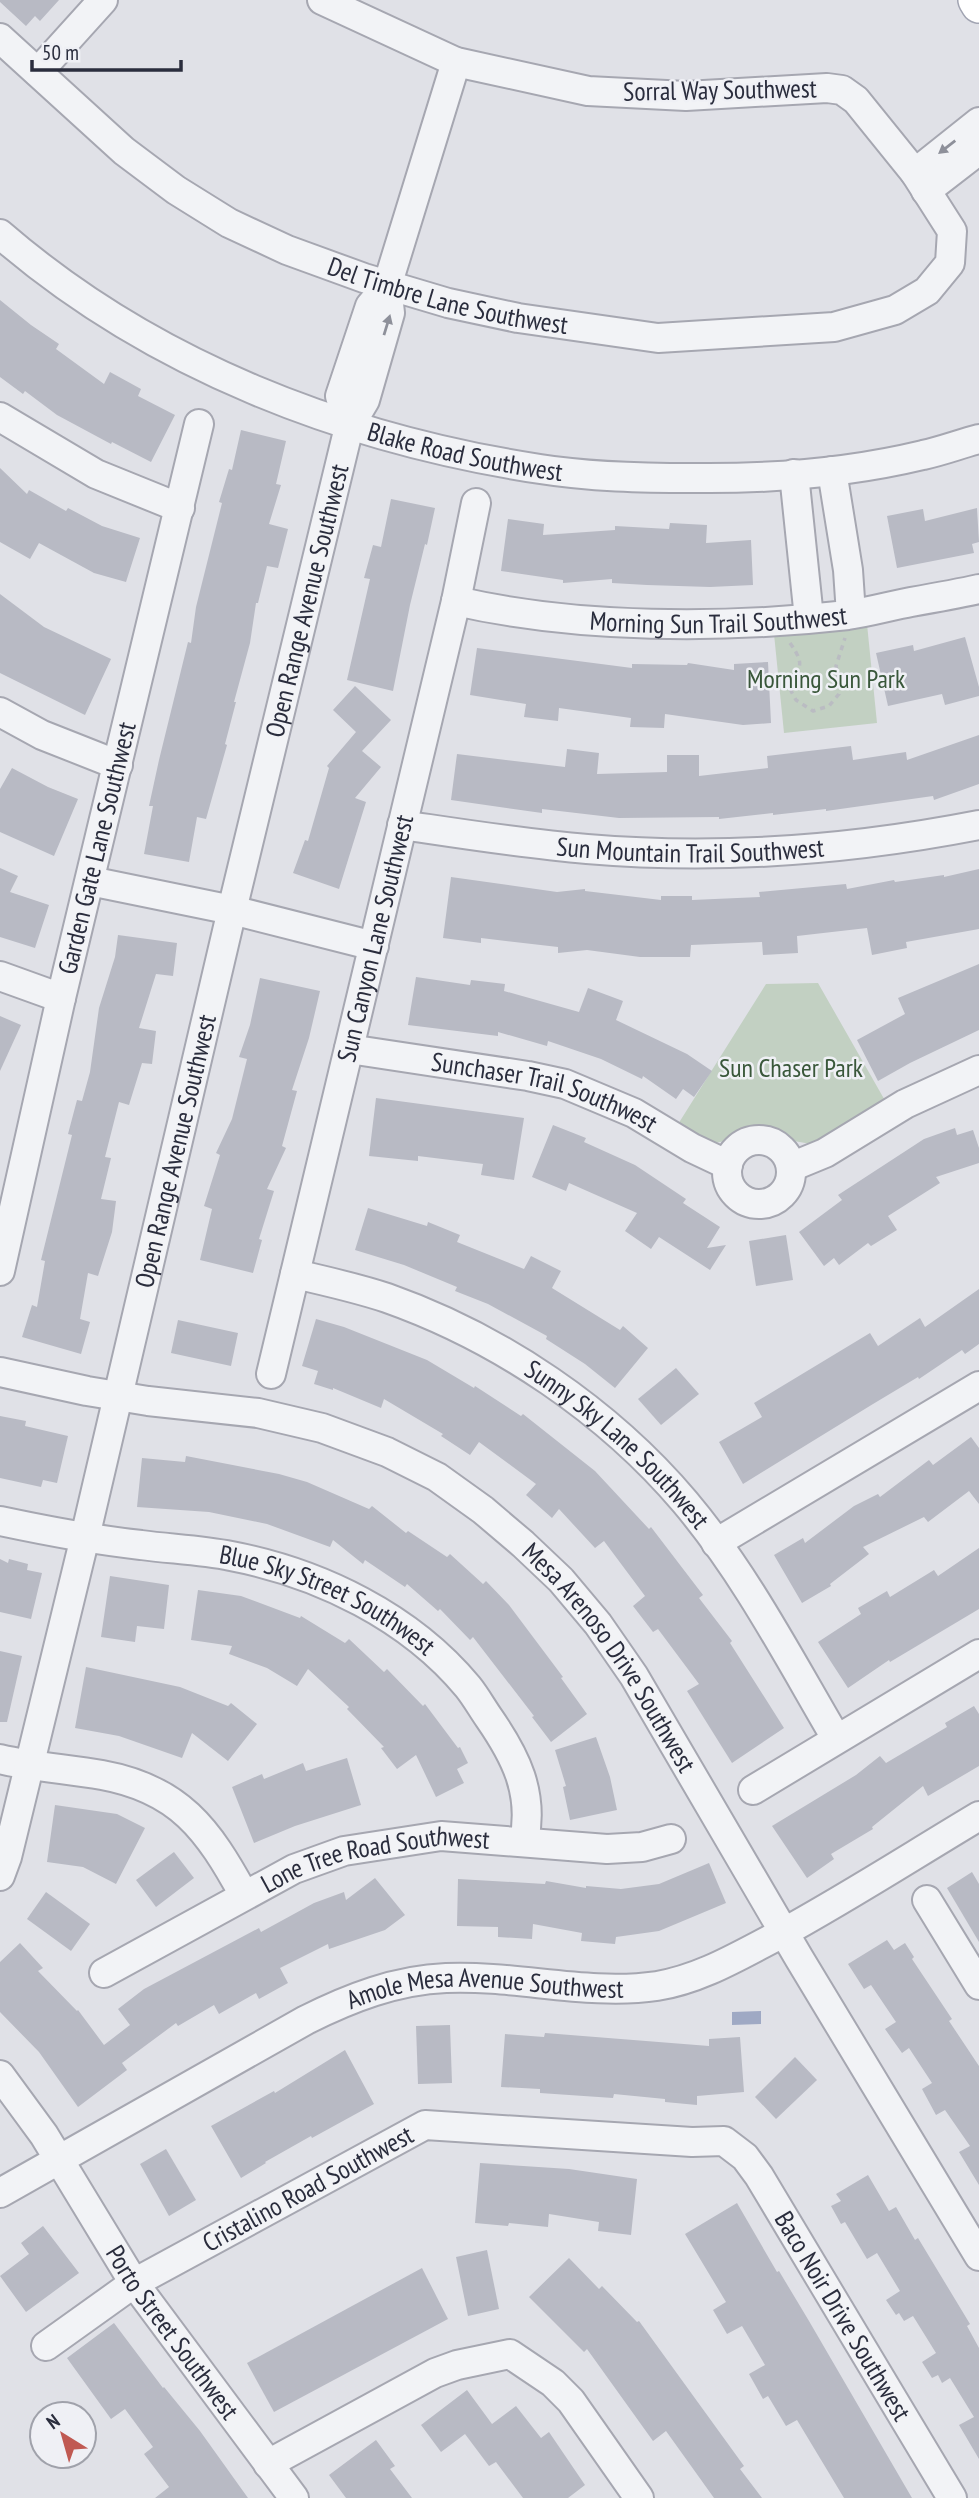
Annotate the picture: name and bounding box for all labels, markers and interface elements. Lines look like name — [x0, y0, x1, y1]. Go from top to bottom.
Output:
scale bar — [32, 28, 180, 72]
text: 50 m — [42, 39, 79, 66]
street label: Sorral Way Southwest — [623, 71, 817, 108]
one-way arrow — [938, 140, 956, 155]
street label: Del Timbre Lane Southwest — [323, 249, 570, 341]
one-way arrow — [382, 315, 392, 336]
street label: Blake Road Southwest — [364, 414, 565, 488]
street label: Open Range Avenue Southwest — [257, 461, 355, 740]
street label: Morning Sun Trail Southwest — [589, 598, 848, 640]
park label: Morning Sun Park — [747, 662, 905, 695]
street label: Garden Gate Lane Southwest — [50, 718, 143, 977]
street label: Sun Canyon Lane Southwest — [329, 811, 420, 1065]
street label: Sun Mountain Trail Southwest — [555, 829, 825, 869]
street label: Open Range Avenue Southwest — [127, 1011, 223, 1291]
street label: Sunchaser Trail Southwest — [429, 1045, 664, 1139]
park label: Sun Chaser Park — [719, 1051, 863, 1084]
street label: Sunny Sky Lane Southwest — [519, 1352, 717, 1535]
street label: Mesa Arenoso Drive Southwest — [516, 1535, 704, 1778]
street label: Blue Sky Street Southwest — [217, 1537, 443, 1662]
street label: Lone Tree Road Southwest — [255, 1819, 491, 1900]
street label: Amole Mesa Avenue Southwest — [341, 1961, 624, 2016]
street label: Cristalino Road Southwest — [197, 2118, 419, 2259]
street label: Baco Noir Drive Southwest — [768, 2205, 919, 2426]
street label: Porto Street Southwest — [99, 2239, 247, 2426]
north arrow — [28, 2400, 98, 2470]
text: N — [41, 2409, 64, 2434]

